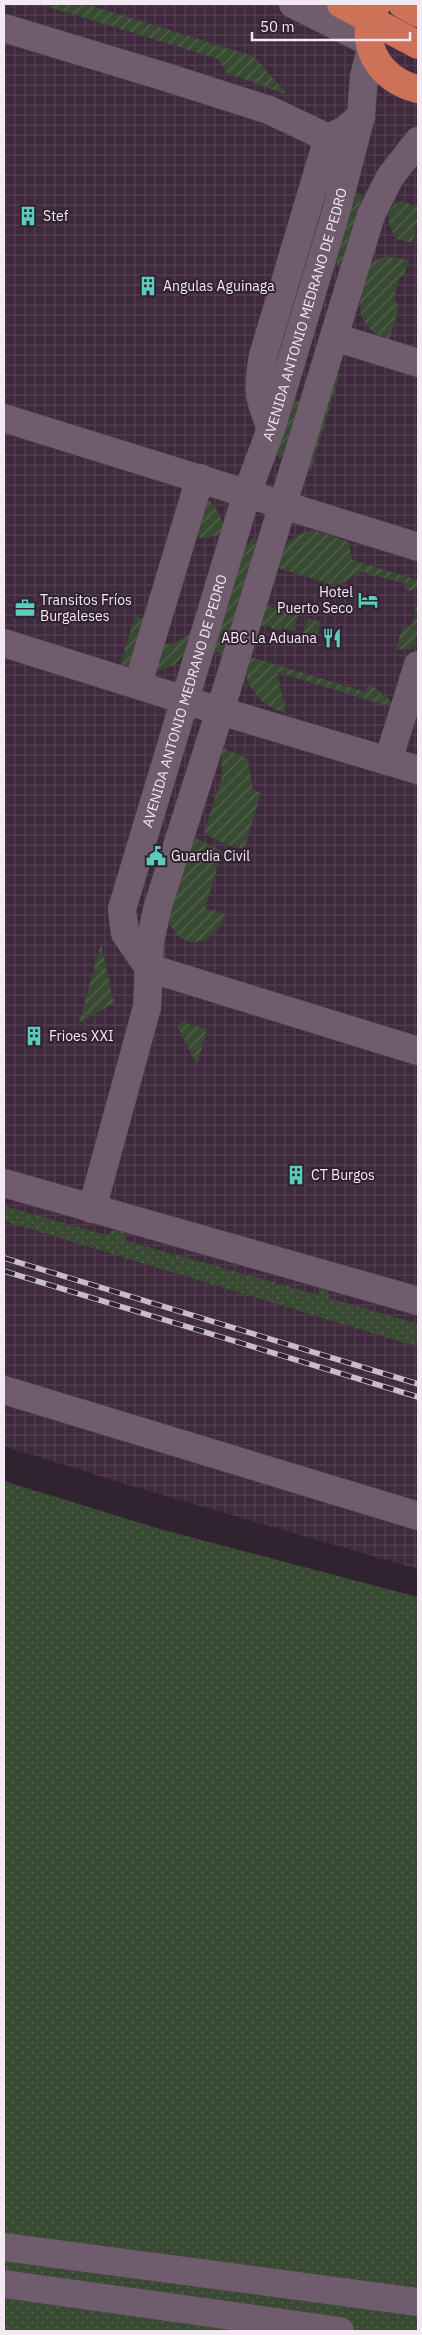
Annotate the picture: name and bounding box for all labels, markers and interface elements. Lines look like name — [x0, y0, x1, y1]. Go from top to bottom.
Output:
scale bar — [252, 10, 410, 42]
text: 50 m — [260, 17, 295, 36]
street label: AVENIDA ANTONIO MEDRANO DE PEDRO — [258, 186, 351, 443]
building icon: Stef — [17, 205, 39, 227]
place label: Stef — [43, 207, 69, 225]
building icon: Angulas Aguinaga — [137, 275, 159, 297]
place label: Angulas Aguinaga — [163, 277, 275, 295]
street label: AVENIDA ANTONIO MEDRANO DE PEDRO — [138, 572, 231, 829]
place label: Hotel Puerto Seco — [277, 583, 353, 617]
hotel icon: Hotel Puerto Seco — [357, 589, 379, 611]
place label: Transitos Fríos Burgaleses — [40, 591, 132, 625]
office icon: Transitos Fríos Burgaleses — [14, 597, 36, 619]
restaurant icon: ABC La Aduana — [321, 627, 343, 649]
place label: ABC La Aduana — [221, 629, 318, 647]
public building icon: Guardia Civil — [145, 845, 167, 867]
place label: Guardia Civil — [171, 847, 250, 865]
building icon: Frioes XXI — [23, 1025, 45, 1047]
place label: Frioes XXI — [49, 1027, 114, 1045]
building icon: CT Burgos — [285, 1164, 307, 1186]
place label: CT Burgos — [311, 1166, 375, 1184]

